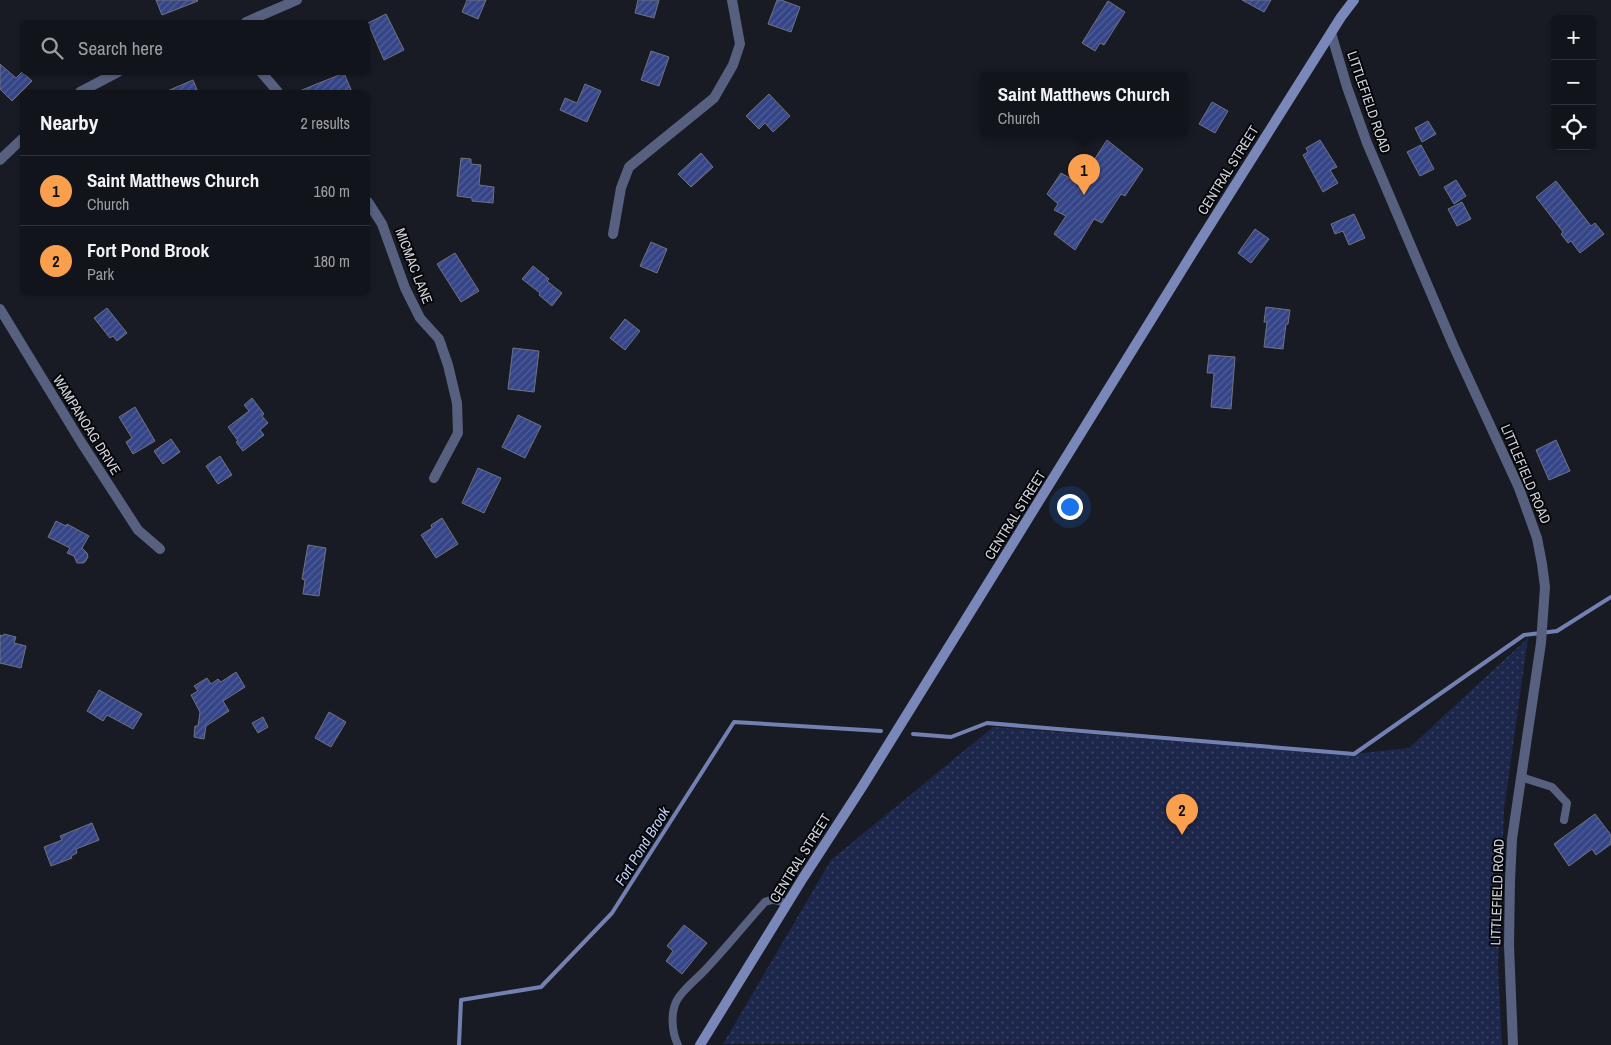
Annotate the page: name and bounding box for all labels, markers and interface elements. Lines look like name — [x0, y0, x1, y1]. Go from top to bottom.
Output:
map controls — [1551, 15, 1596, 150]
button: + — [1551, 15, 1596, 60]
search box — [20, 20, 370, 75]
icon: search — [38, 34, 66, 62]
text: Search here — [78, 35, 163, 61]
street label: LITTLEFIELD ROAD — [1343, 49, 1395, 155]
button: − — [1551, 60, 1596, 105]
popup — [980, 72, 1188, 137]
text: Saint Matthews Church — [998, 81, 1170, 107]
button: locate — [1551, 105, 1596, 150]
text: Church — [998, 107, 1040, 129]
text: Nearby — [40, 108, 98, 137]
text: 2 results — [300, 112, 350, 134]
street label: CENTRAL STREET — [1193, 122, 1263, 218]
pin: 1 — [1068, 154, 1100, 195]
text: Saint Matthews Church — [87, 167, 259, 193]
text: 1 — [52, 180, 60, 202]
text: 160 m — [314, 180, 350, 202]
text: Church — [87, 193, 129, 215]
street label: MICMAC LANE — [391, 226, 437, 306]
text: Fort Pond Brook — [87, 237, 209, 263]
text: 2 — [52, 250, 60, 272]
text: 180 m — [314, 250, 350, 272]
text: Park — [87, 263, 114, 285]
street label: WAMPANOAG DRIVE — [49, 372, 125, 478]
street label: LITTLEFIELD ROAD — [1497, 421, 1555, 527]
street label: CENTRAL STREET — [980, 467, 1050, 563]
your location — [1057, 494, 1083, 520]
pin: 2 — [1166, 794, 1198, 835]
water label: Fort Pond Brook — [609, 802, 675, 889]
street label: CENTRAL STREET — [765, 810, 835, 906]
street label: LITTLEFIELD ROAD — [1486, 838, 1508, 946]

